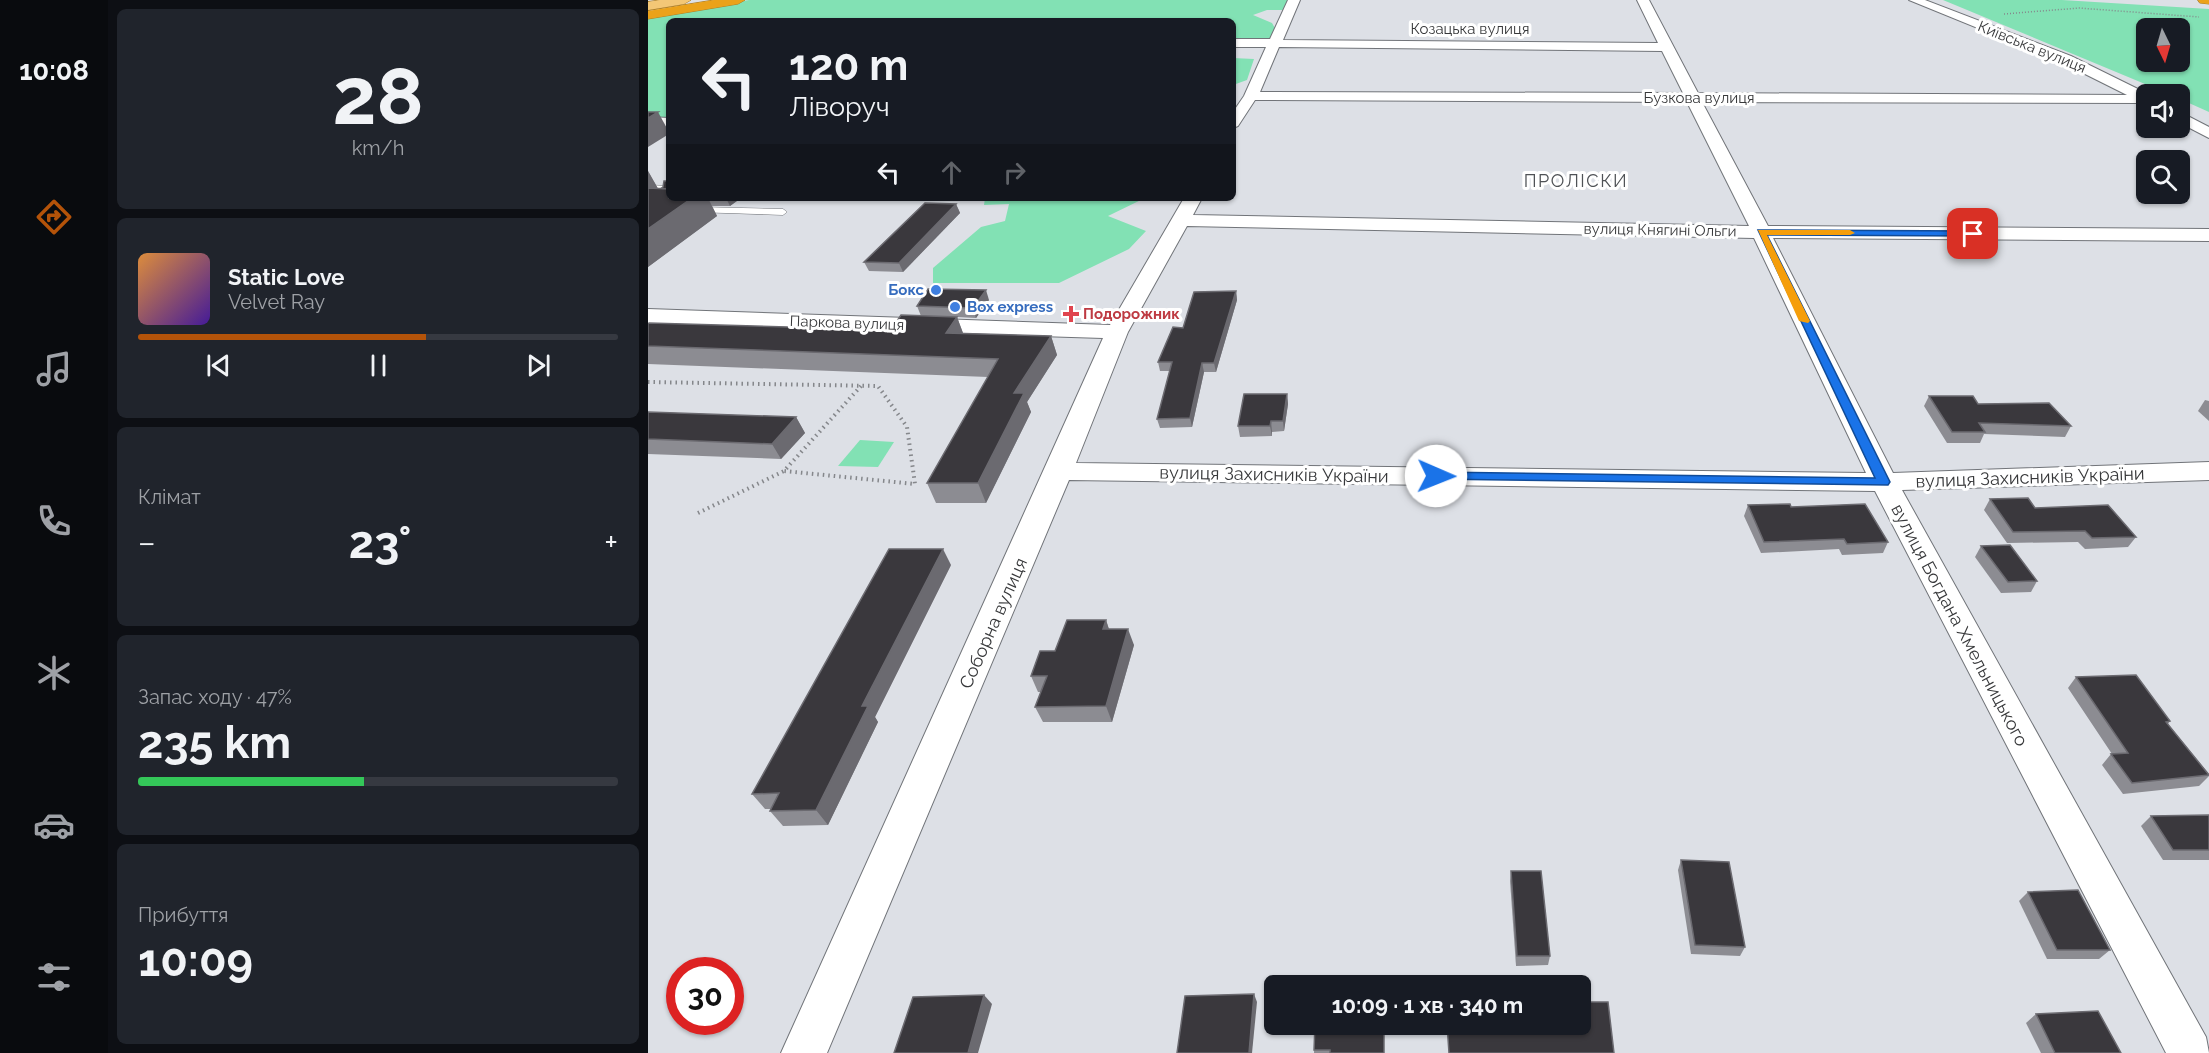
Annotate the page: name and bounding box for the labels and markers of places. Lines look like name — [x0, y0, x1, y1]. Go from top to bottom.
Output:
pin — [1947, 208, 1998, 259]
place label: Бокс — [888, 281, 925, 299]
marker: Бокс — [929, 283, 943, 297]
place label: Box express — [967, 298, 1053, 316]
marker: Box express — [948, 300, 962, 314]
place label: Подорожник — [1083, 305, 1180, 323]
marker: Подорожник — [1064, 307, 1078, 321]

